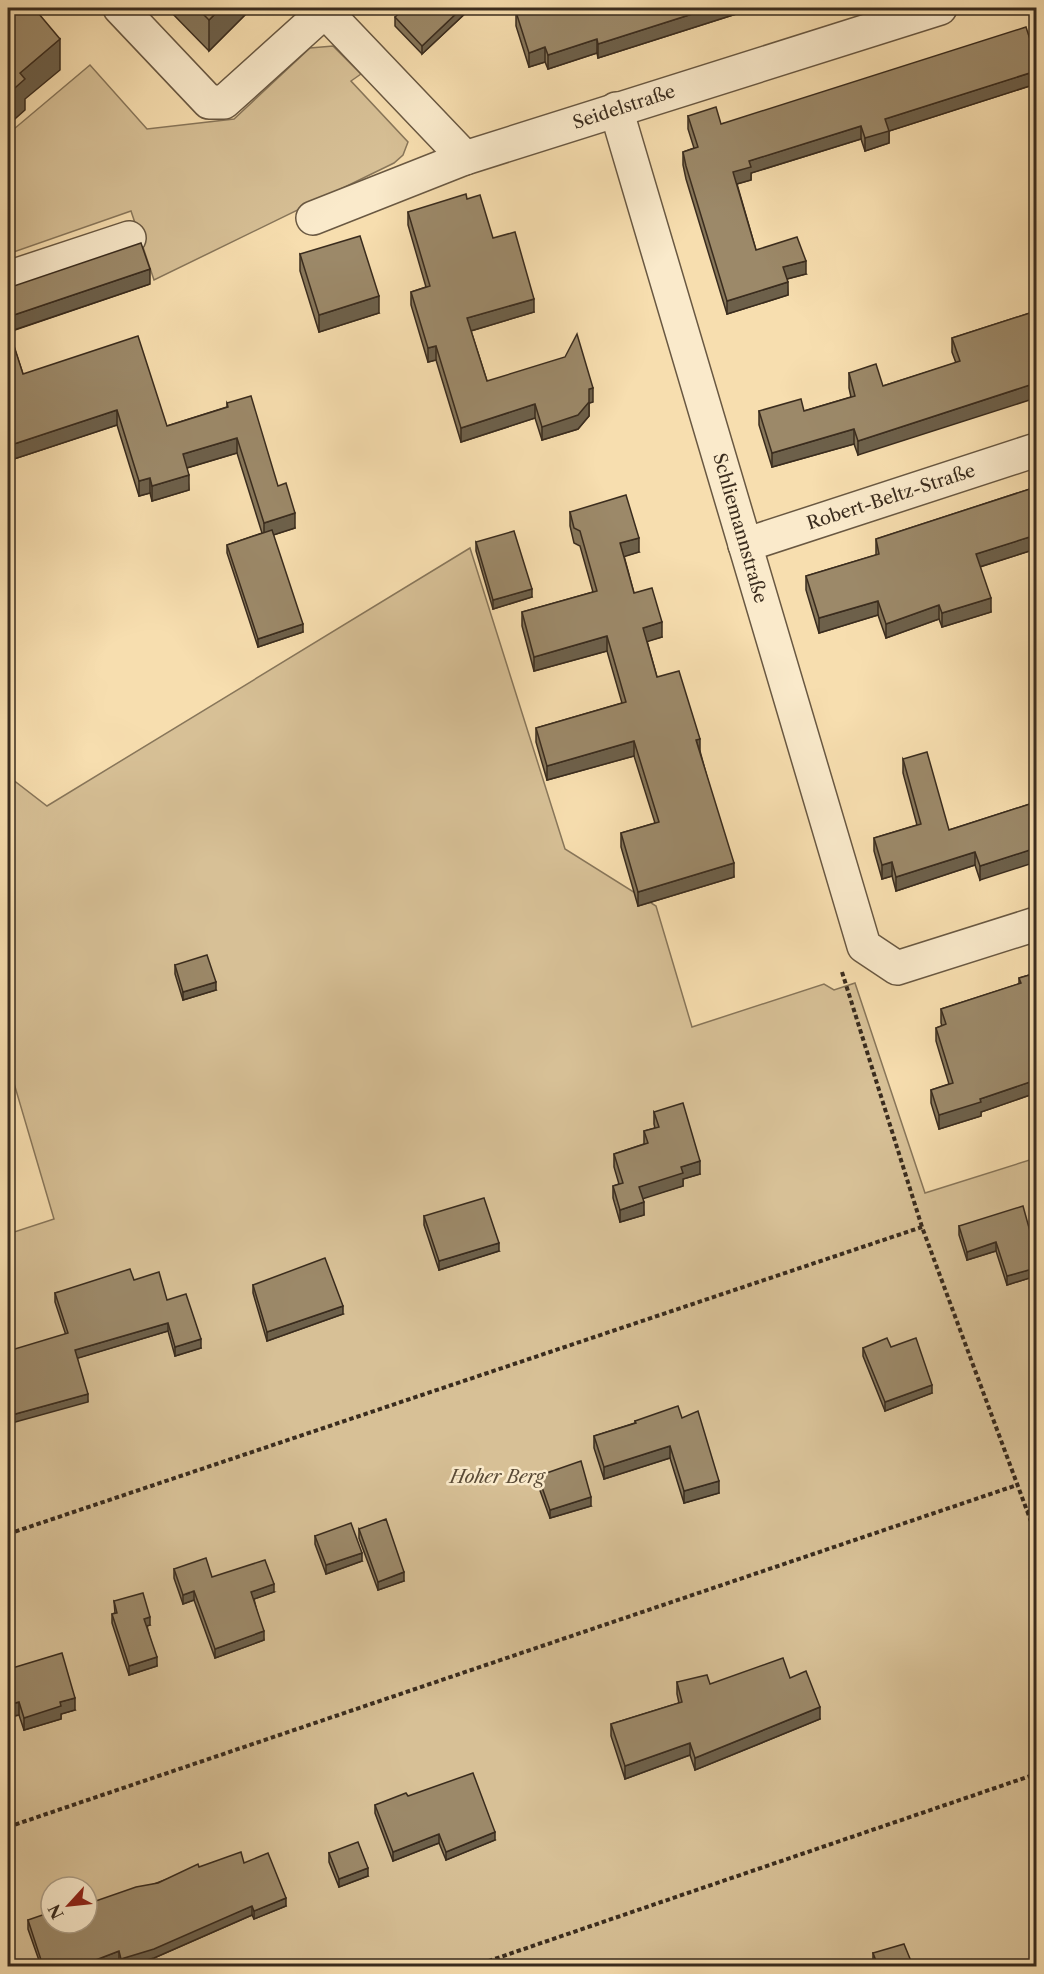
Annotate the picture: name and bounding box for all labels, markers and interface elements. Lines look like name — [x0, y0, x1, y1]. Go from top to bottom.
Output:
street label: Seidelstraße — [570, 80, 678, 134]
street label: Schliemannstraße — [708, 451, 772, 605]
street label: Robert-Beltz-Straße — [804, 459, 978, 535]
park label: Hoher Berg — [448, 1466, 546, 1488]
north arrow — [39, 1875, 99, 1935]
text: N — [44, 1901, 68, 1923]

